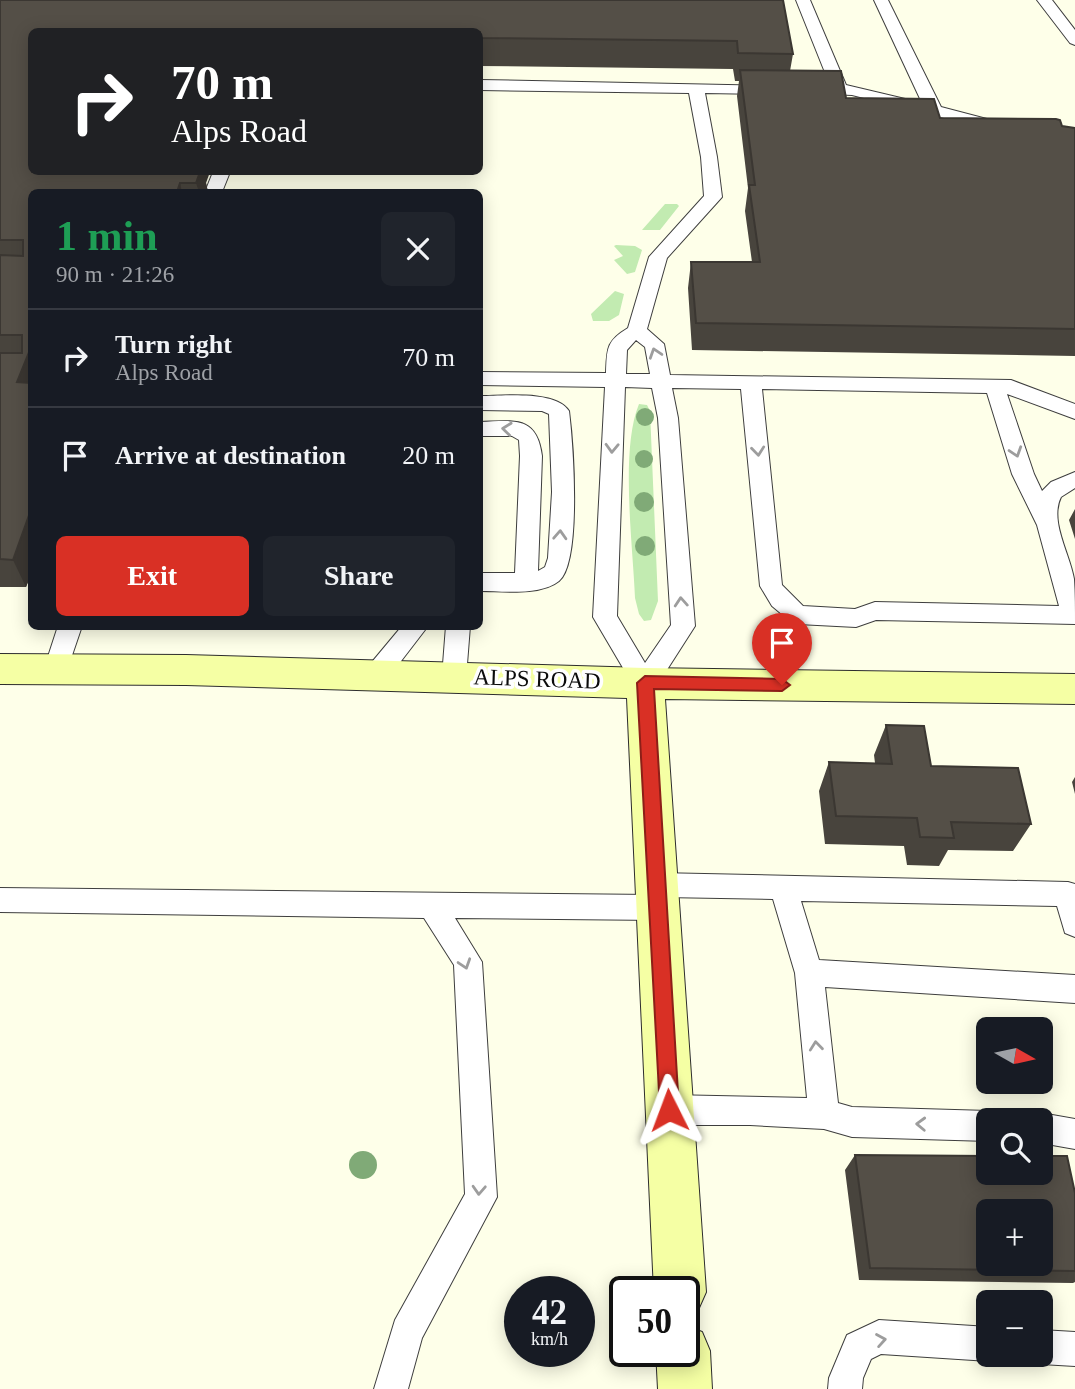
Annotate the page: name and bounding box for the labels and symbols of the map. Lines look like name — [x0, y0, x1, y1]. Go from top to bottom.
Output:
one-way arrow — [648, 348, 663, 360]
one-way arrow — [501, 422, 513, 437]
one-way arrow — [605, 443, 620, 454]
one-way arrow — [1008, 445, 1022, 458]
one-way arrow — [750, 446, 765, 457]
one-way arrow — [553, 529, 568, 540]
one-way arrow — [674, 596, 689, 607]
pin — [752, 613, 812, 685]
street label: ALPS ROAD — [473, 664, 601, 694]
one-way arrow — [457, 957, 471, 969]
north arrow — [976, 1017, 1054, 1094]
one-way arrow — [809, 1040, 824, 1052]
position arrow — [632, 1073, 706, 1147]
one-way arrow — [915, 1116, 925, 1132]
one-way arrow — [472, 1184, 487, 1195]
speed limit sign: 50 — [609, 1276, 700, 1367]
one-way arrow — [876, 1333, 887, 1348]

